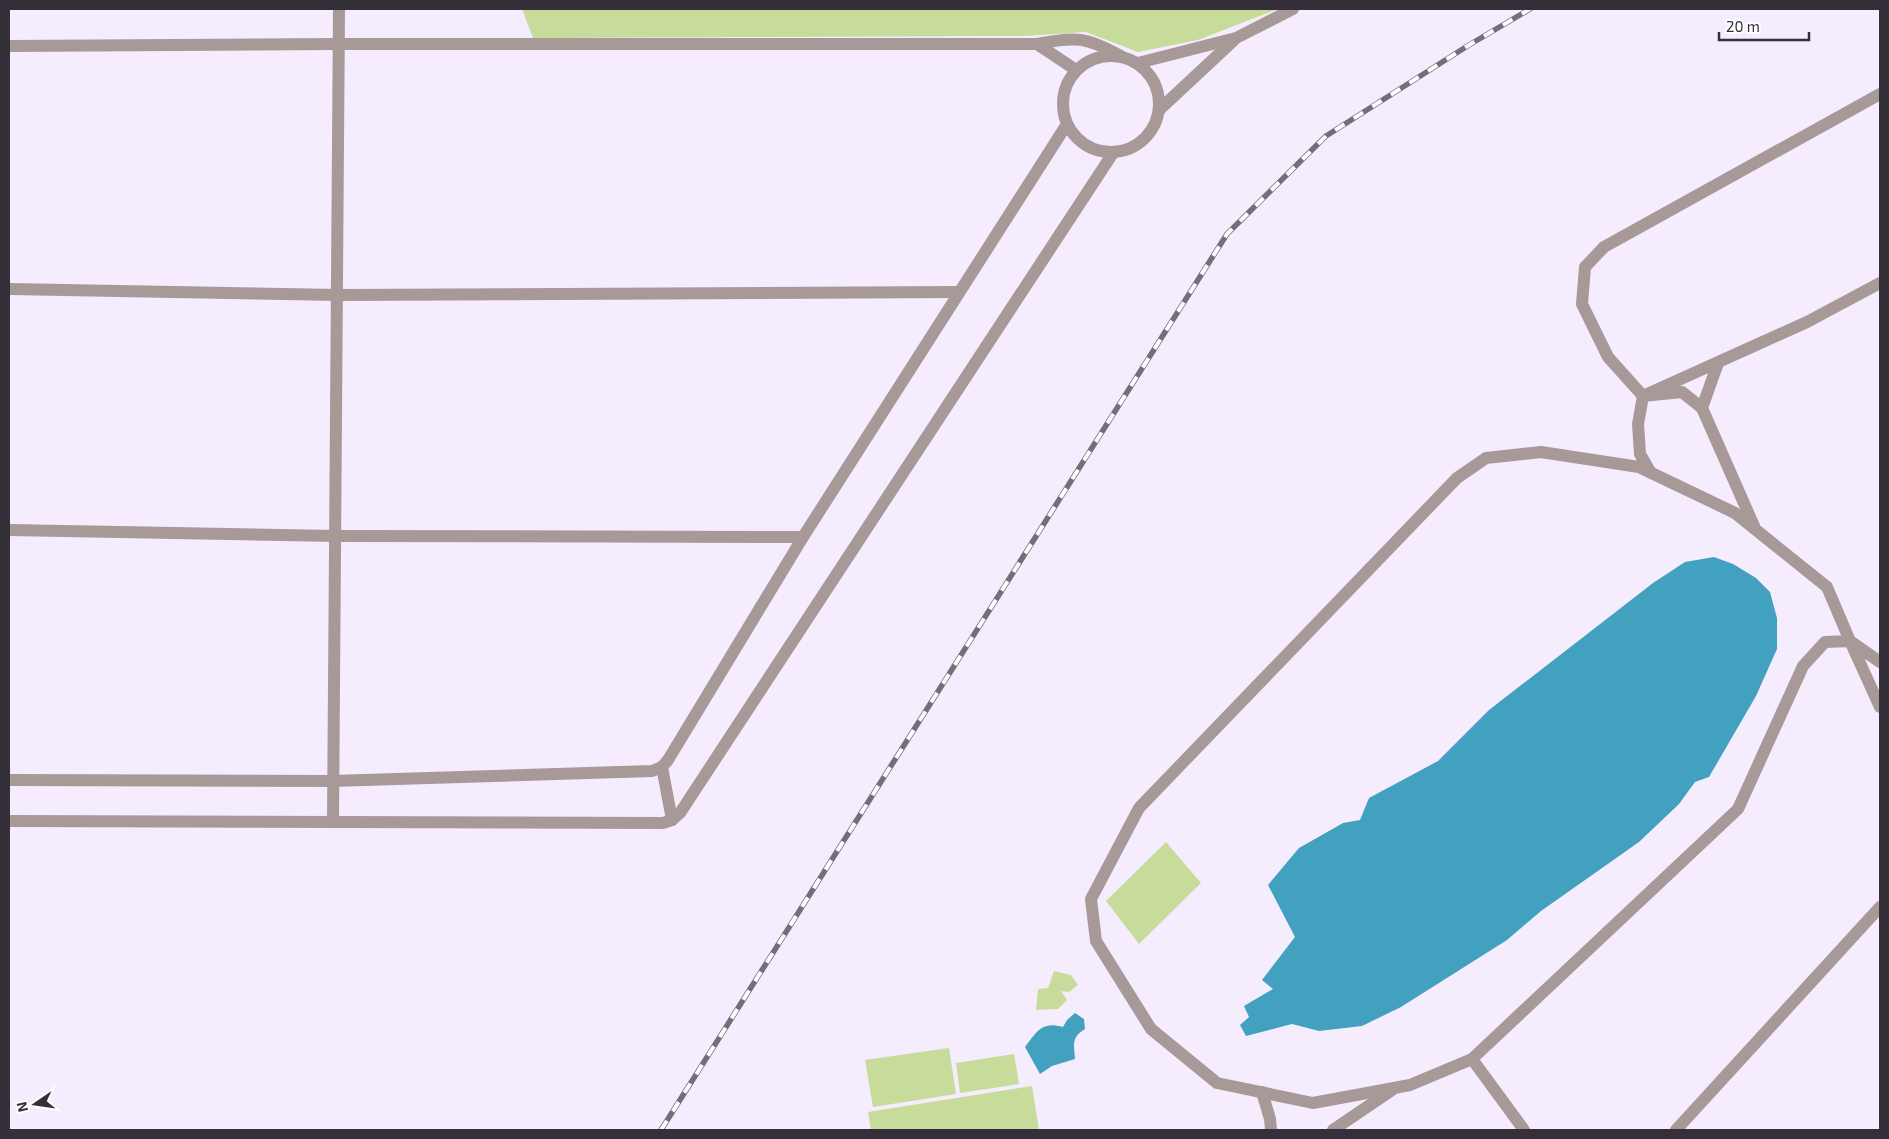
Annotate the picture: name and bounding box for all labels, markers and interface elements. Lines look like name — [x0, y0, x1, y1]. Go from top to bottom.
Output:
scale bar — [1719, 10, 1809, 42]
text: 20 m — [1726, 17, 1760, 35]
north arrow — [10, 1079, 60, 1129]
text: N — [12, 1100, 31, 1114]

